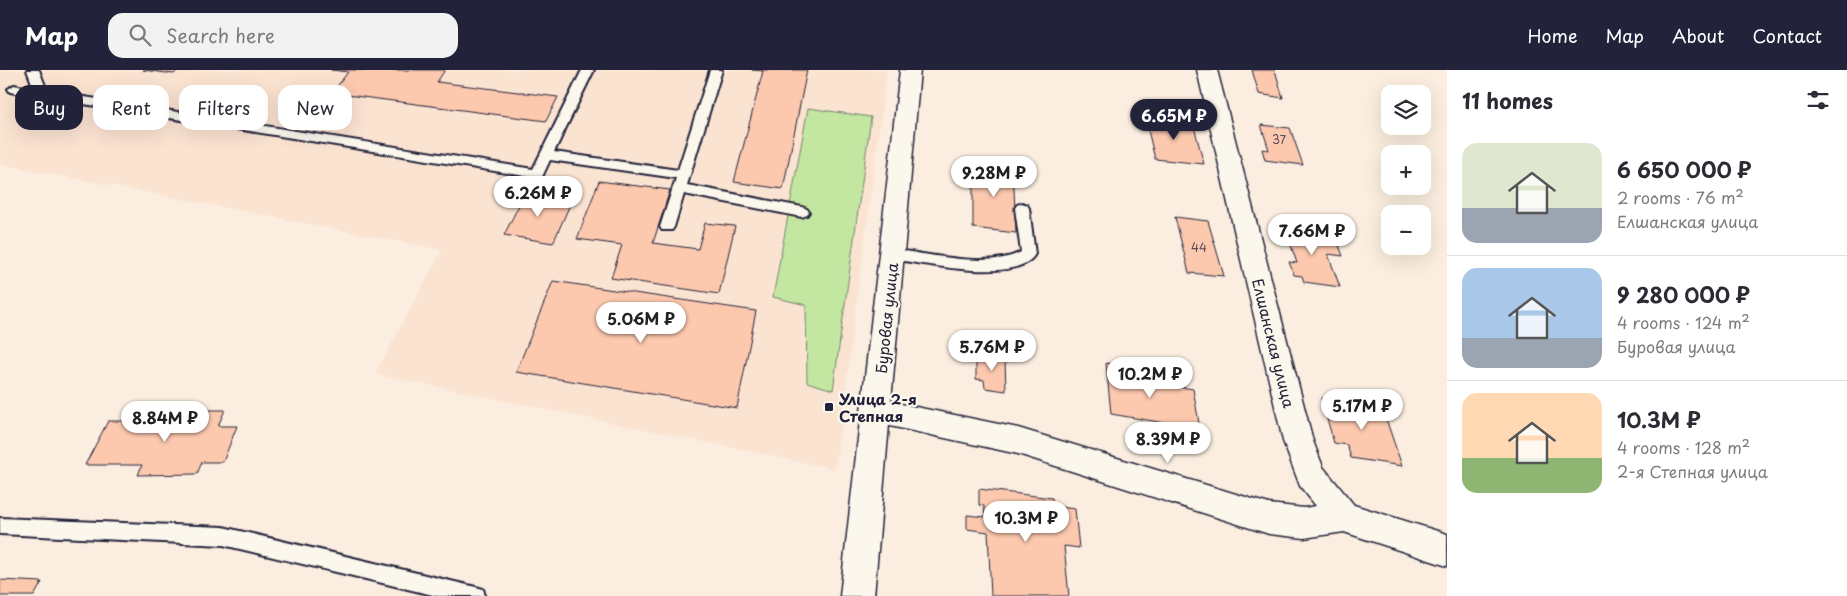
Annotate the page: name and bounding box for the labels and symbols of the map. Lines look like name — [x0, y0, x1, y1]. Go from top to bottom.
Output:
pin: 6.65M ₽ — [1128, 98, 1220, 141]
house number: 37 — [1272, 130, 1287, 148]
pin: 9.28M ₽ — [948, 156, 1040, 198]
pin: 6.26M ₽ — [492, 176, 584, 218]
pin: 7.66M ₽ — [1266, 214, 1358, 256]
house number: 44 — [1191, 238, 1207, 256]
street label: Буровая улица — [869, 261, 903, 374]
street label: Елшанская улица — [1247, 276, 1301, 411]
pin: 5.06M ₽ — [595, 302, 687, 344]
pin: 5.76M ₽ — [946, 330, 1038, 372]
pin: 10.2M ₽ — [1104, 356, 1196, 399]
place label: Улица 2-я Степная — [838, 387, 917, 427]
pin: 5.17M ₽ — [1316, 388, 1408, 431]
pin: 8.84M ₽ — [119, 400, 211, 443]
marker: Улица 2-я Степная — [823, 401, 835, 413]
pin: 8.39M ₽ — [1122, 422, 1214, 464]
pin: 10.3M ₽ — [980, 500, 1072, 543]

